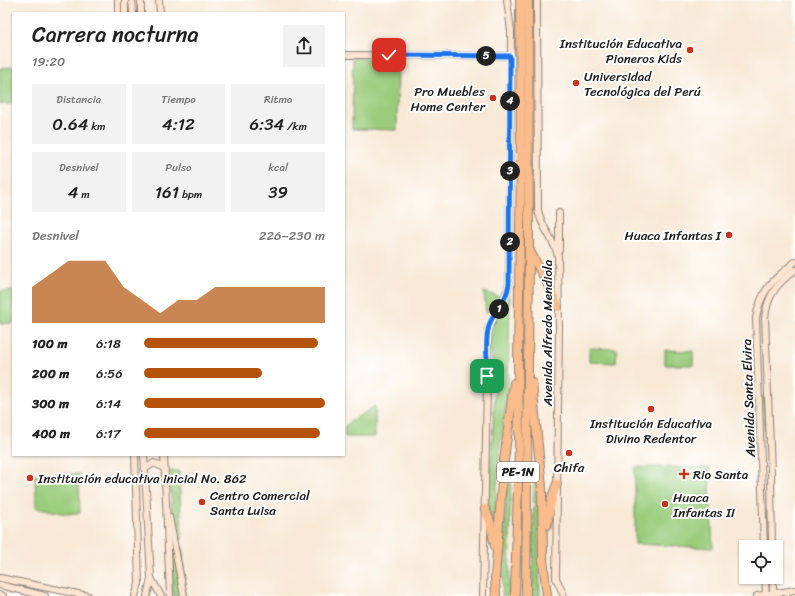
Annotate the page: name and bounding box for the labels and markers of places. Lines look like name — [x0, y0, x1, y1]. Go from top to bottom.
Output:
place label: Institución Educativa Pioneros Kids — [559, 32, 682, 70]
pin — [372, 38, 406, 72]
marker: Institución Educativa Pioneros Kids — [685, 45, 695, 55]
pin: 5 — [476, 46, 496, 66]
place label: Universidad Tecnológica del Perú — [584, 65, 701, 103]
marker: Universidad Tecnológica del Perú — [571, 78, 581, 88]
place label: Pro Muebles Home Center — [411, 80, 486, 118]
pin: 4 — [500, 91, 520, 111]
marker: Pro Muebles Home Center — [488, 93, 498, 103]
pin: 3 — [500, 161, 520, 181]
place label: Huaca Infantas I — [625, 224, 722, 247]
marker: Huaca Infantas I — [724, 230, 734, 240]
pin: 2 — [500, 232, 520, 252]
pin: 1 — [489, 299, 509, 319]
pin — [470, 359, 504, 393]
marker: Institución Educativa Divino Redentor — [646, 404, 656, 414]
place label: Institución Educativa Divino Redentor — [589, 412, 713, 450]
marker: Chifa — [564, 448, 574, 458]
place label: Chifa — [554, 456, 585, 479]
place label: Rio Santa — [693, 463, 749, 486]
place label: Institución educativa inicial No. 862 — [37, 467, 247, 490]
marker: Rio Santa — [678, 468, 690, 480]
marker: Institución educativa inicial No. 862 — [25, 473, 35, 483]
place label: Centro Comercial Santa Luisa — [210, 484, 310, 522]
place label: Huaca Infantas II — [672, 486, 735, 524]
marker: Centro Comercial Santa Luisa — [197, 497, 207, 507]
marker: Huaca Infantas II — [660, 499, 670, 509]

